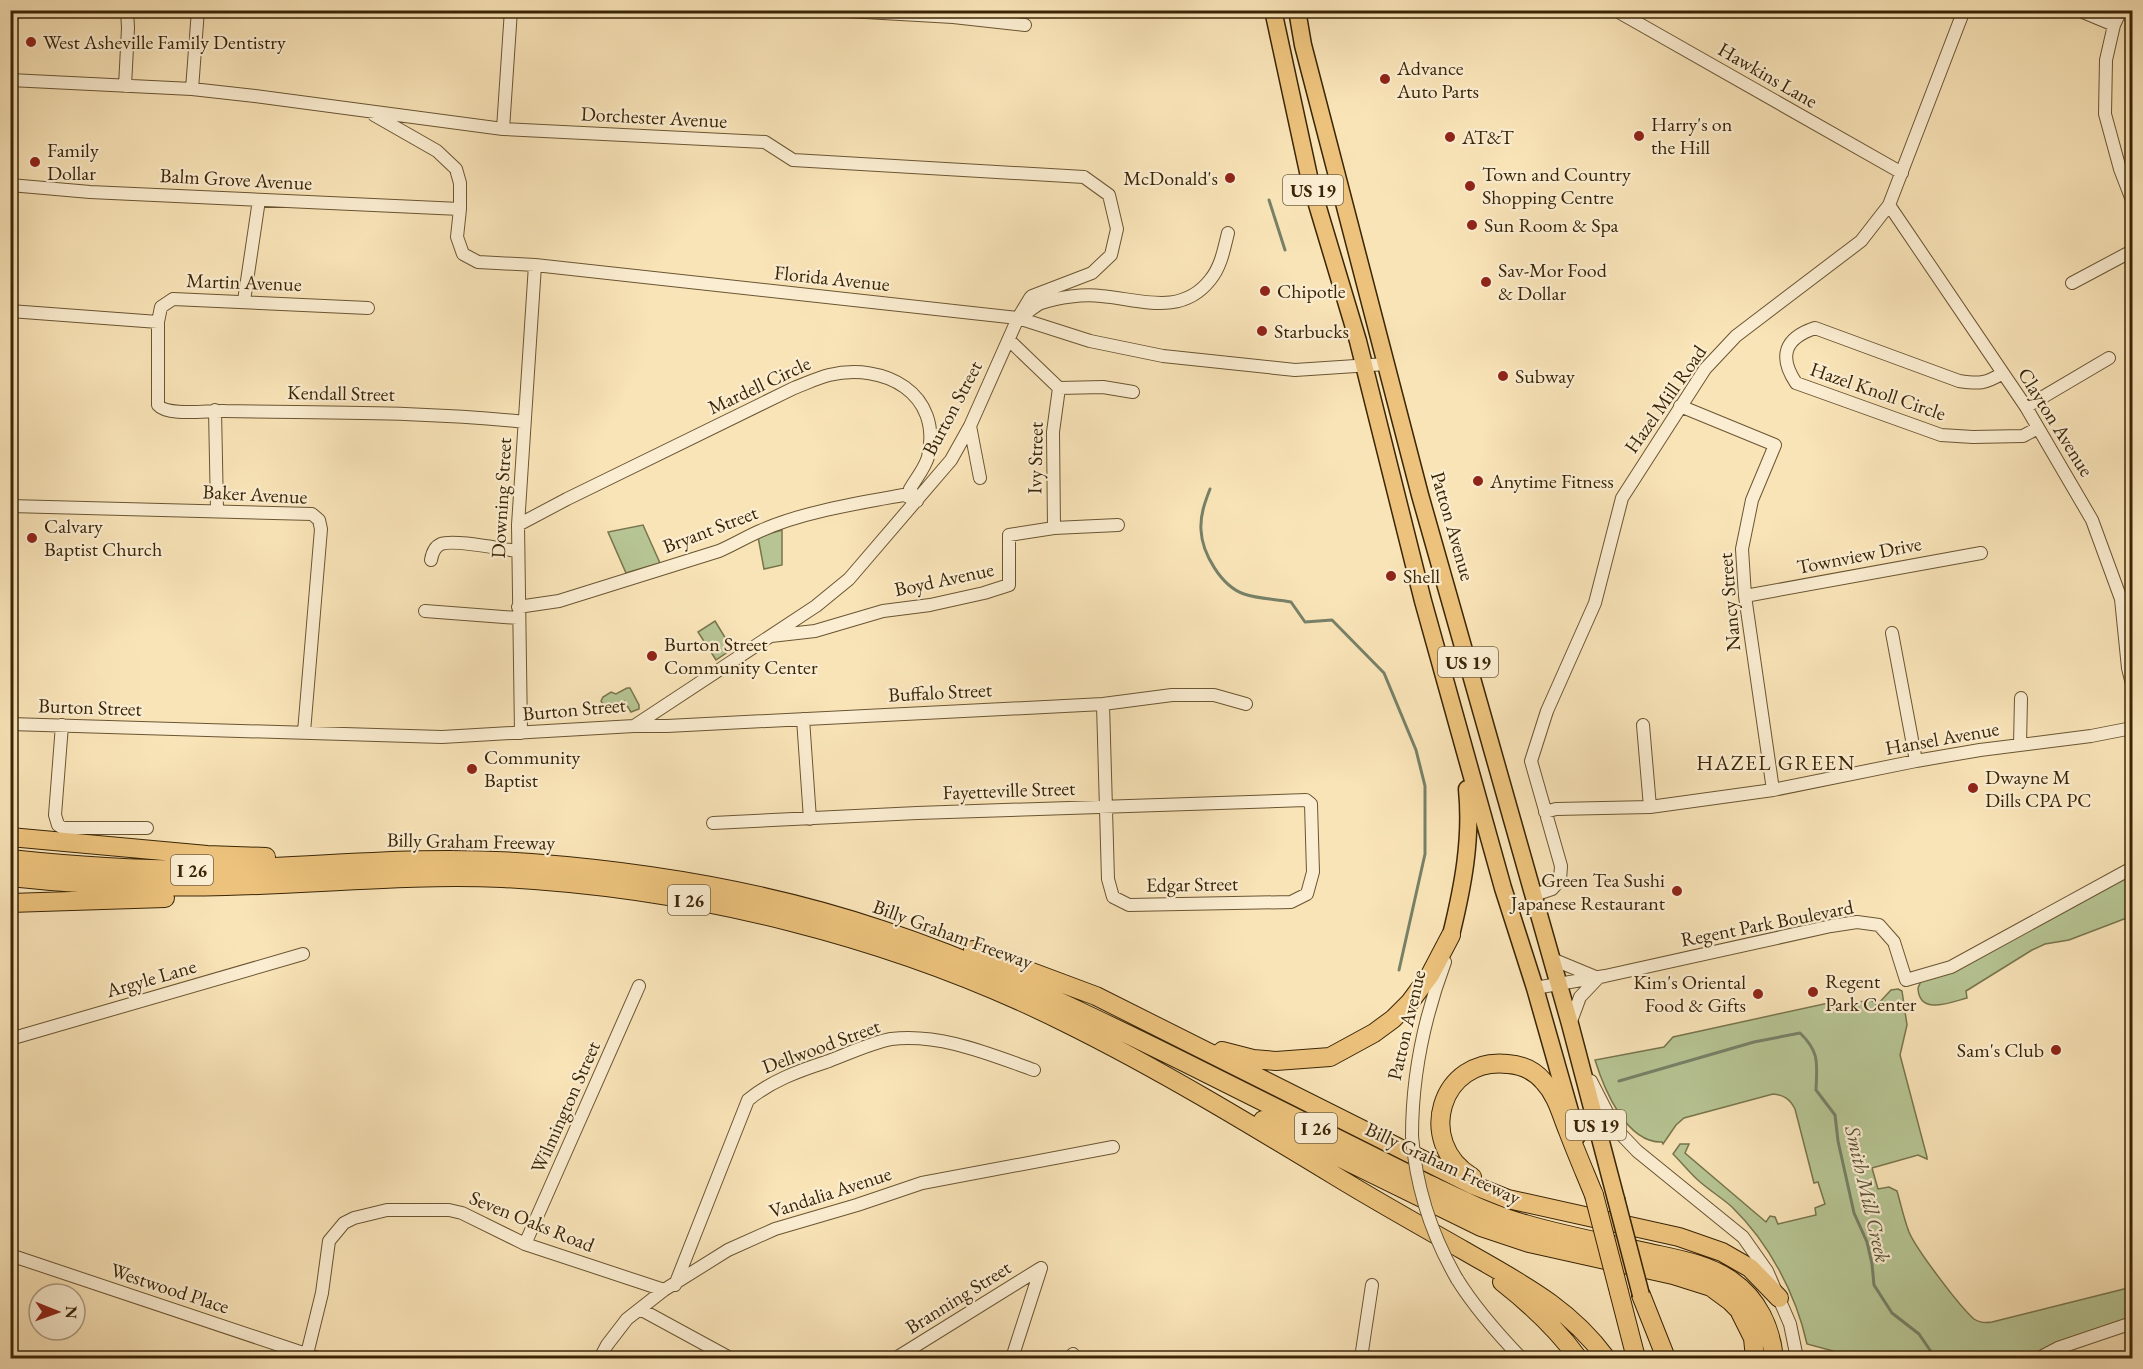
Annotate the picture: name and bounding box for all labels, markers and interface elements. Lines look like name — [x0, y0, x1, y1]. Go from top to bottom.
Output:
place label: West Asheville Family Dentistry — [43, 29, 286, 55]
marker: West Asheville Family Dentistry — [24, 35, 38, 49]
street label: Hawkins Lane — [1714, 36, 1823, 114]
place label: Advance Auto Parts — [1396, 55, 1479, 104]
marker: Advance Auto Parts — [1378, 72, 1392, 86]
street label: Dorchester Avenue — [580, 100, 728, 134]
place label: Harry's on the Hill — [1651, 111, 1733, 160]
place label: AT&T — [1461, 124, 1514, 150]
marker: Harry's on the Hill — [1632, 129, 1646, 143]
marker: AT&T — [1443, 130, 1457, 144]
place label: Family Dollar — [47, 137, 99, 186]
marker: Family Dollar — [28, 155, 42, 169]
place label: Town and Country Shopping Centre — [1482, 161, 1631, 210]
street label: Balm Grove Avenue — [159, 162, 313, 196]
place label: McDonald's — [1123, 165, 1218, 191]
marker: McDonald's — [1223, 171, 1237, 185]
road number: US 19 — [1283, 175, 1343, 205]
marker: Town and Country Shopping Centre — [1463, 179, 1477, 193]
place label: Sun Room & Spa — [1484, 212, 1618, 238]
marker: Sun Room & Spa — [1465, 218, 1479, 232]
place label: Sav-Mor Food & Dollar — [1498, 257, 1608, 306]
street label: Florida Avenue — [773, 259, 891, 297]
street label: Martin Avenue — [186, 267, 302, 297]
marker: Sav-Mor Food & Dollar — [1479, 275, 1493, 289]
place label: Chipotle — [1277, 278, 1346, 304]
marker: Chipotle — [1258, 284, 1272, 298]
place label: Starbucks — [1274, 318, 1349, 344]
marker: Starbucks — [1255, 324, 1269, 338]
street label: Hazel Mill Road — [1618, 339, 1712, 458]
street label: Mardell Circle — [704, 350, 815, 420]
street label: Burton Street — [916, 356, 988, 460]
street label: Hazel Knoll Circle — [1807, 356, 1949, 426]
place label: Subway — [1515, 363, 1575, 389]
street label: Clayton Avenue — [2012, 363, 2100, 481]
marker: Subway — [1496, 369, 1510, 383]
street label: Kendall Street — [287, 379, 396, 407]
street label: Ivy Street — [1021, 421, 1049, 494]
street label: Downing Street — [485, 436, 517, 559]
street label: Patton Avenue — [1425, 468, 1481, 584]
place label: Anytime Fitness — [1489, 468, 1614, 494]
marker: Anytime Fitness — [1471, 474, 1485, 488]
street label: Baker Avenue — [202, 478, 308, 510]
street label: Bryant Street — [659, 499, 762, 559]
place label: Calvary Baptist Church — [44, 513, 162, 562]
street label: Townview Drive — [1794, 530, 1924, 580]
marker: Calvary Baptist Church — [25, 531, 39, 545]
street label: Nancy Street — [1712, 551, 1746, 652]
street label: Boyd Avenue — [892, 556, 996, 602]
place label: Shell — [1403, 563, 1440, 589]
marker: Shell — [1384, 569, 1398, 583]
place label: Burton Street Community Center — [664, 631, 818, 680]
road number: US 19 — [1438, 647, 1498, 677]
marker: Burton Street Community Center — [645, 649, 659, 663]
street label: Buffalo Street — [887, 676, 993, 708]
street label: Burton Street — [521, 691, 627, 726]
street label: Burton Street — [38, 692, 143, 722]
street label: Hansel Avenue — [1883, 715, 2001, 761]
place label: Community Baptist — [484, 744, 580, 793]
district label: HAZEL GREEN — [1696, 749, 1856, 776]
marker: Community Baptist — [465, 762, 479, 776]
place label: Dwayne M Dills CPA PC — [1985, 764, 2092, 813]
street label: Fayetteville Street — [942, 775, 1077, 805]
marker: Dwayne M Dills CPA PC — [1966, 781, 1980, 795]
street label: Billy Graham Freeway — [387, 827, 556, 855]
road number: I 26 — [171, 855, 213, 885]
place label: Green Tea Sushi Japanese Restaurant — [1509, 867, 1666, 916]
street label: Edgar Street — [1146, 870, 1239, 898]
marker: Green Tea Sushi Japanese Restaurant — [1670, 884, 1684, 898]
road number: I 26 — [668, 885, 710, 915]
street label: Billy Graham Freeway — [869, 893, 1037, 975]
street label: Regent Park Boulevard — [1678, 893, 1856, 953]
street label: Argyle Lane — [102, 953, 199, 1004]
street label: Patton Avenue — [1381, 967, 1431, 1083]
place label: Regent Park Center — [1825, 968, 1917, 1017]
place label: Kim's Oriental Food & Gifts — [1633, 969, 1746, 1018]
marker: Regent Park Center — [1806, 985, 1820, 999]
marker: Kim's Oriental Food & Gifts — [1751, 987, 1765, 1001]
street label: Dellwood Street — [759, 1012, 884, 1079]
street label: Wilmington Street — [524, 1036, 606, 1177]
place label: Sam's Club — [1957, 1037, 2044, 1063]
marker: Sam's Club — [2049, 1043, 2063, 1057]
road number: US 19 — [1566, 1110, 1626, 1140]
road number: I 26 — [1295, 1113, 1337, 1143]
street label: Billy Graham Freeway — [1361, 1116, 1525, 1210]
water label: Smith Mill Creek — [1839, 1122, 1897, 1265]
street label: Vandalia Avenue — [766, 1160, 895, 1224]
street label: Seven Oaks Road — [466, 1184, 599, 1258]
street label: Branning Street — [900, 1254, 1016, 1340]
street label: Westwood Place — [107, 1257, 233, 1319]
north arrow — [27, 1282, 87, 1342]
text: N — [61, 1306, 82, 1319]

